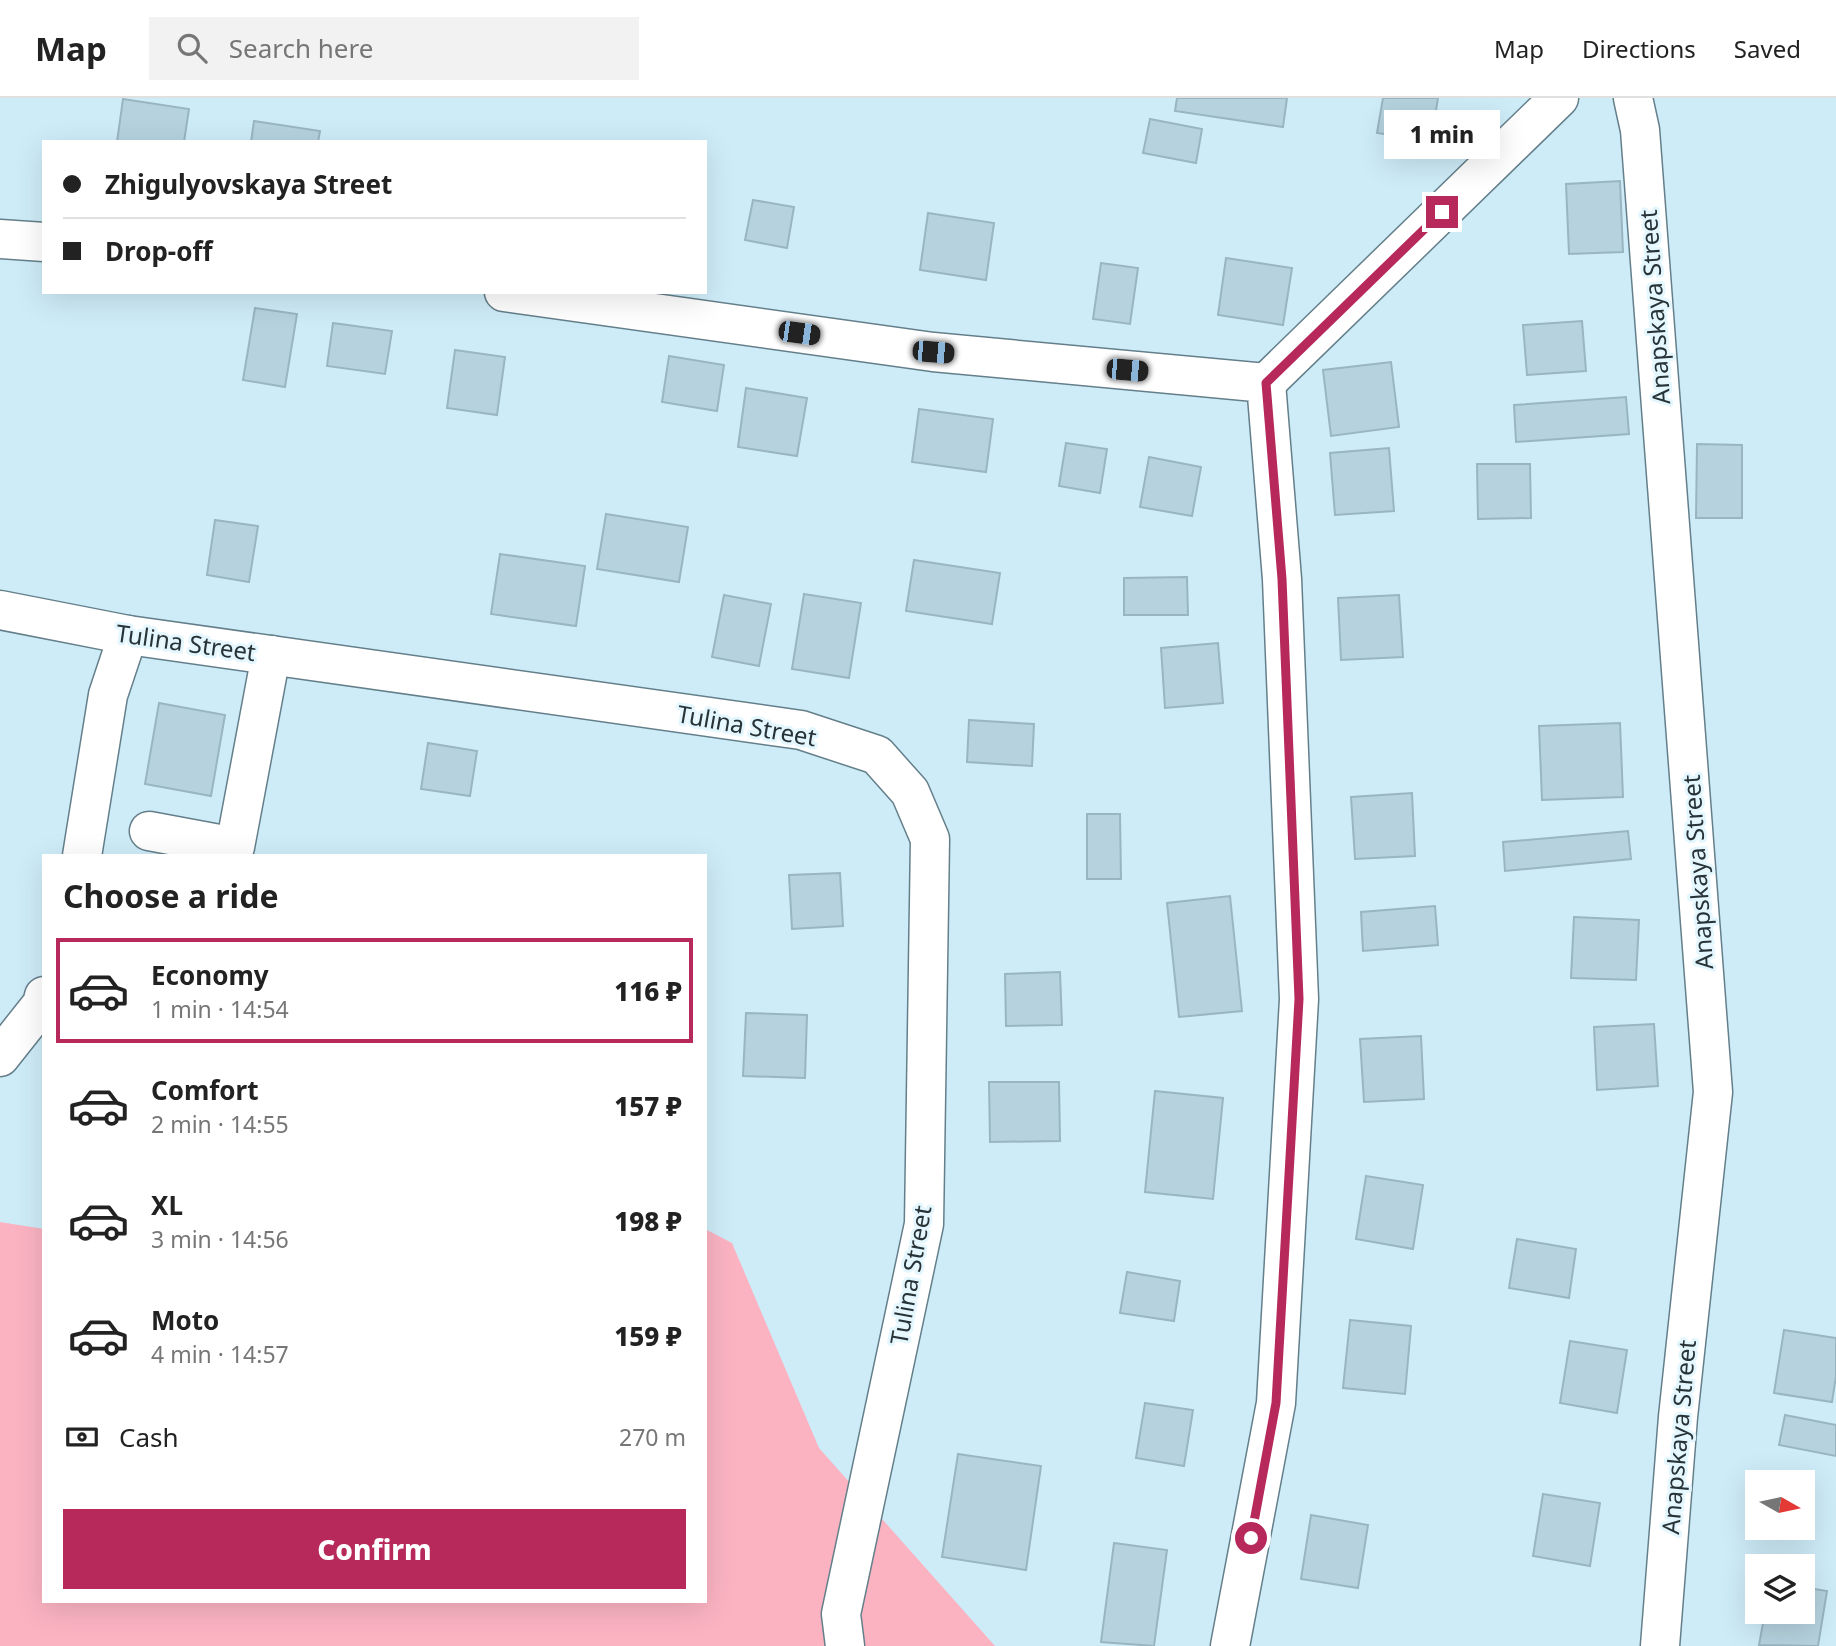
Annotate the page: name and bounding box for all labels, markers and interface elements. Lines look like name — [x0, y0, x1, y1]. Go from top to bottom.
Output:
search box — [149, 17, 639, 80]
text: Map — [35, 26, 107, 71]
icon: search — [173, 29, 211, 67]
text: Search here — [229, 30, 373, 66]
text: Map — [1494, 32, 1544, 65]
text: Directions — [1582, 32, 1696, 65]
text: Saved — [1734, 32, 1801, 65]
callout: 1 min — [1384, 110, 1500, 159]
text: 1 min — [1410, 118, 1474, 150]
text: Zhigulyovskaya Street — [105, 166, 392, 202]
route end — [1426, 196, 1458, 228]
street label: Anapskaya Street — [1631, 208, 1677, 405]
text: Drop-off — [105, 233, 212, 269]
car — [777, 320, 822, 346]
car — [912, 340, 955, 364]
car — [1106, 358, 1149, 382]
street label: Tulina Street — [114, 616, 258, 668]
street label: Tulina Street — [675, 697, 820, 754]
street label: Anapskaya Street — [1674, 773, 1720, 970]
text: Choose a ride — [63, 874, 279, 917]
text: Economy — [151, 957, 269, 993]
icon: car — [67, 959, 130, 1022]
text: 116 ₽ — [614, 973, 682, 1009]
text: 1 min · 14:54 — [151, 993, 289, 1025]
text: Comfort — [151, 1072, 259, 1108]
icon: car — [67, 1074, 130, 1137]
text: 157 ₽ — [614, 1088, 682, 1124]
text: 2 min · 14:55 — [151, 1108, 289, 1140]
text: XL — [151, 1187, 183, 1223]
icon: car — [67, 1189, 130, 1252]
street label: Tulina Street — [882, 1202, 939, 1347]
text: 198 ₽ — [614, 1203, 682, 1239]
text: 3 min · 14:56 — [151, 1223, 289, 1255]
text: Moto — [151, 1302, 219, 1338]
icon: car — [67, 1304, 130, 1367]
text: 159 ₽ — [614, 1318, 682, 1354]
text: 4 min · 14:57 — [151, 1338, 289, 1370]
street label: Anapskaya Street — [1653, 1338, 1703, 1536]
icon: cash — [63, 1418, 101, 1456]
text: Cash — [119, 1419, 179, 1455]
text: 270 m — [619, 1421, 686, 1453]
north arrow — [1745, 1470, 1815, 1540]
map controls — [1745, 1470, 1815, 1624]
button: Confirm — [63, 1509, 686, 1589]
route start — [1235, 1522, 1267, 1554]
button: layers — [1745, 1554, 1815, 1624]

